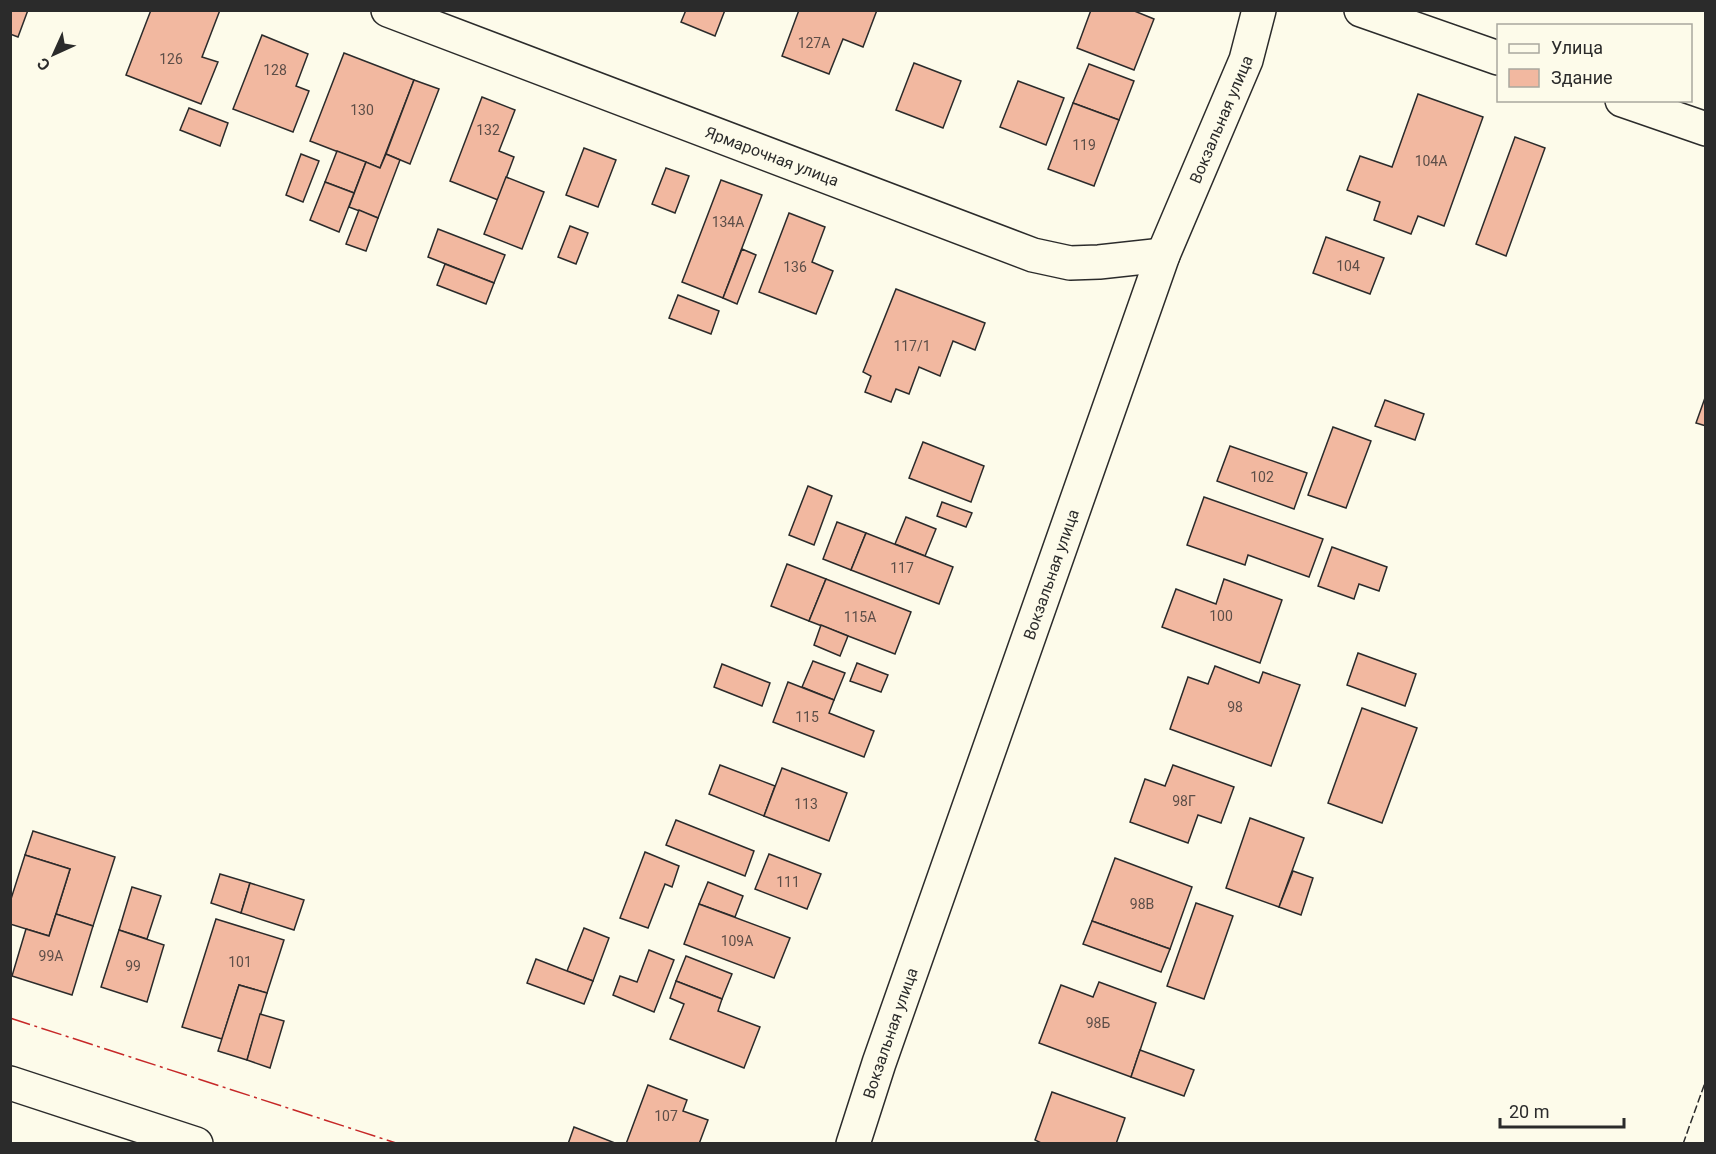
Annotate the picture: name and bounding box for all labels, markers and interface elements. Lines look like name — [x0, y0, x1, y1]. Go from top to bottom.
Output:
north arrow — [24, 24, 84, 84]
legend — [1497, 24, 1692, 102]
house number: 127А — [798, 35, 830, 51]
text: Улица — [1551, 37, 1603, 58]
house number: 126 — [159, 51, 183, 67]
street label: Вокзальная улица — [1185, 53, 1256, 186]
text: С — [33, 54, 54, 75]
house number: 128 — [263, 62, 287, 78]
text: Здание — [1551, 67, 1613, 88]
house number: 130 — [350, 102, 374, 118]
house number: 132 — [476, 122, 500, 138]
street label: Ярмарочная улица — [703, 122, 842, 190]
house number: 119 — [1072, 137, 1096, 153]
house number: 104А — [1415, 153, 1447, 169]
house number: 134А — [712, 214, 744, 230]
house number: 104 — [1336, 258, 1360, 274]
house number: 136 — [783, 259, 807, 275]
house number: 117/1 — [893, 338, 931, 354]
house number: 102 — [1250, 469, 1274, 485]
street label: Вокзальная улица — [1019, 507, 1082, 642]
house number: 117 — [890, 560, 914, 576]
house number: 100 — [1209, 608, 1233, 624]
house number: 115А — [844, 609, 876, 625]
house number: 98 — [1227, 699, 1243, 715]
house number: 115 — [795, 709, 819, 725]
house number: 98Г — [1172, 793, 1196, 809]
house number: 113 — [794, 796, 818, 812]
house number: 111 — [776, 874, 800, 890]
house number: 98В — [1130, 896, 1154, 912]
house number: 109А — [721, 933, 753, 949]
house number: 99А — [39, 948, 63, 964]
house number: 101 — [228, 954, 252, 970]
house number: 99 — [125, 958, 141, 974]
street label: Вокзальная улица — [859, 965, 921, 1101]
house number: 98Б — [1086, 1015, 1110, 1031]
scale bar — [1500, 1091, 1624, 1129]
text: 20 m — [1509, 1101, 1549, 1122]
house number: 107 — [654, 1108, 678, 1124]

